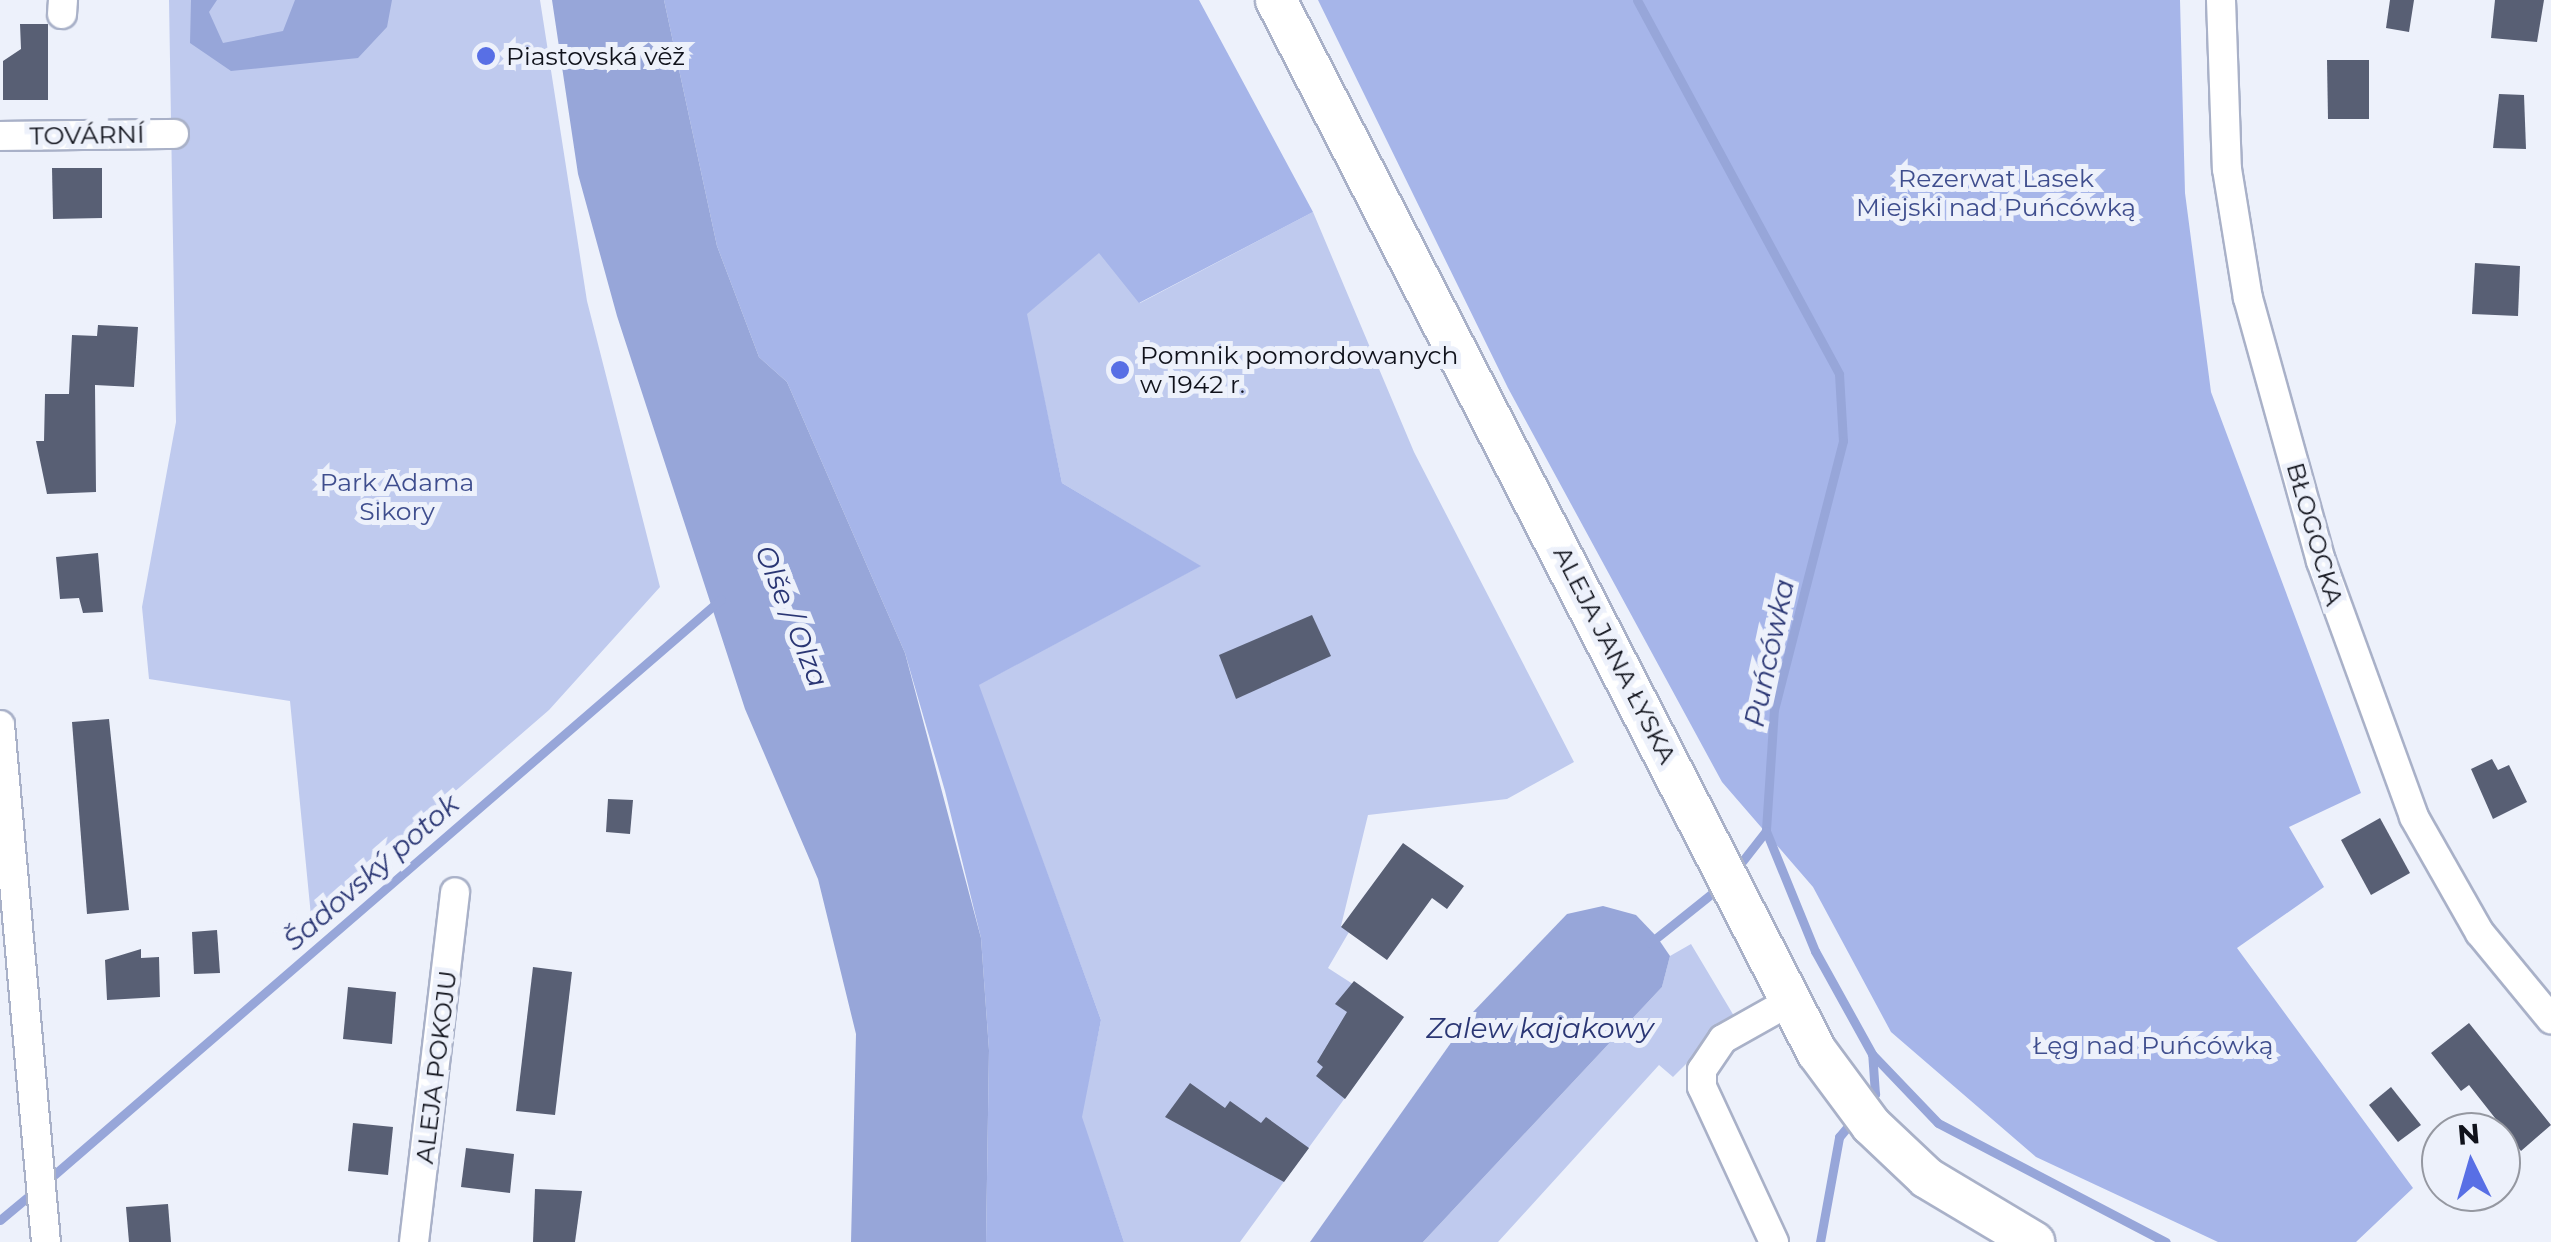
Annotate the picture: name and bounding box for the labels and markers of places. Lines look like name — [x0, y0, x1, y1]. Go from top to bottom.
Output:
place label: Piastovská věž — [506, 41, 685, 71]
marker: Piastovská věž — [475, 45, 497, 67]
place label: Pomnik pomordowanych w 1942 r. — [1140, 341, 1458, 400]
marker: Pomnik pomordowanych w 1942 r. — [1109, 359, 1131, 381]

